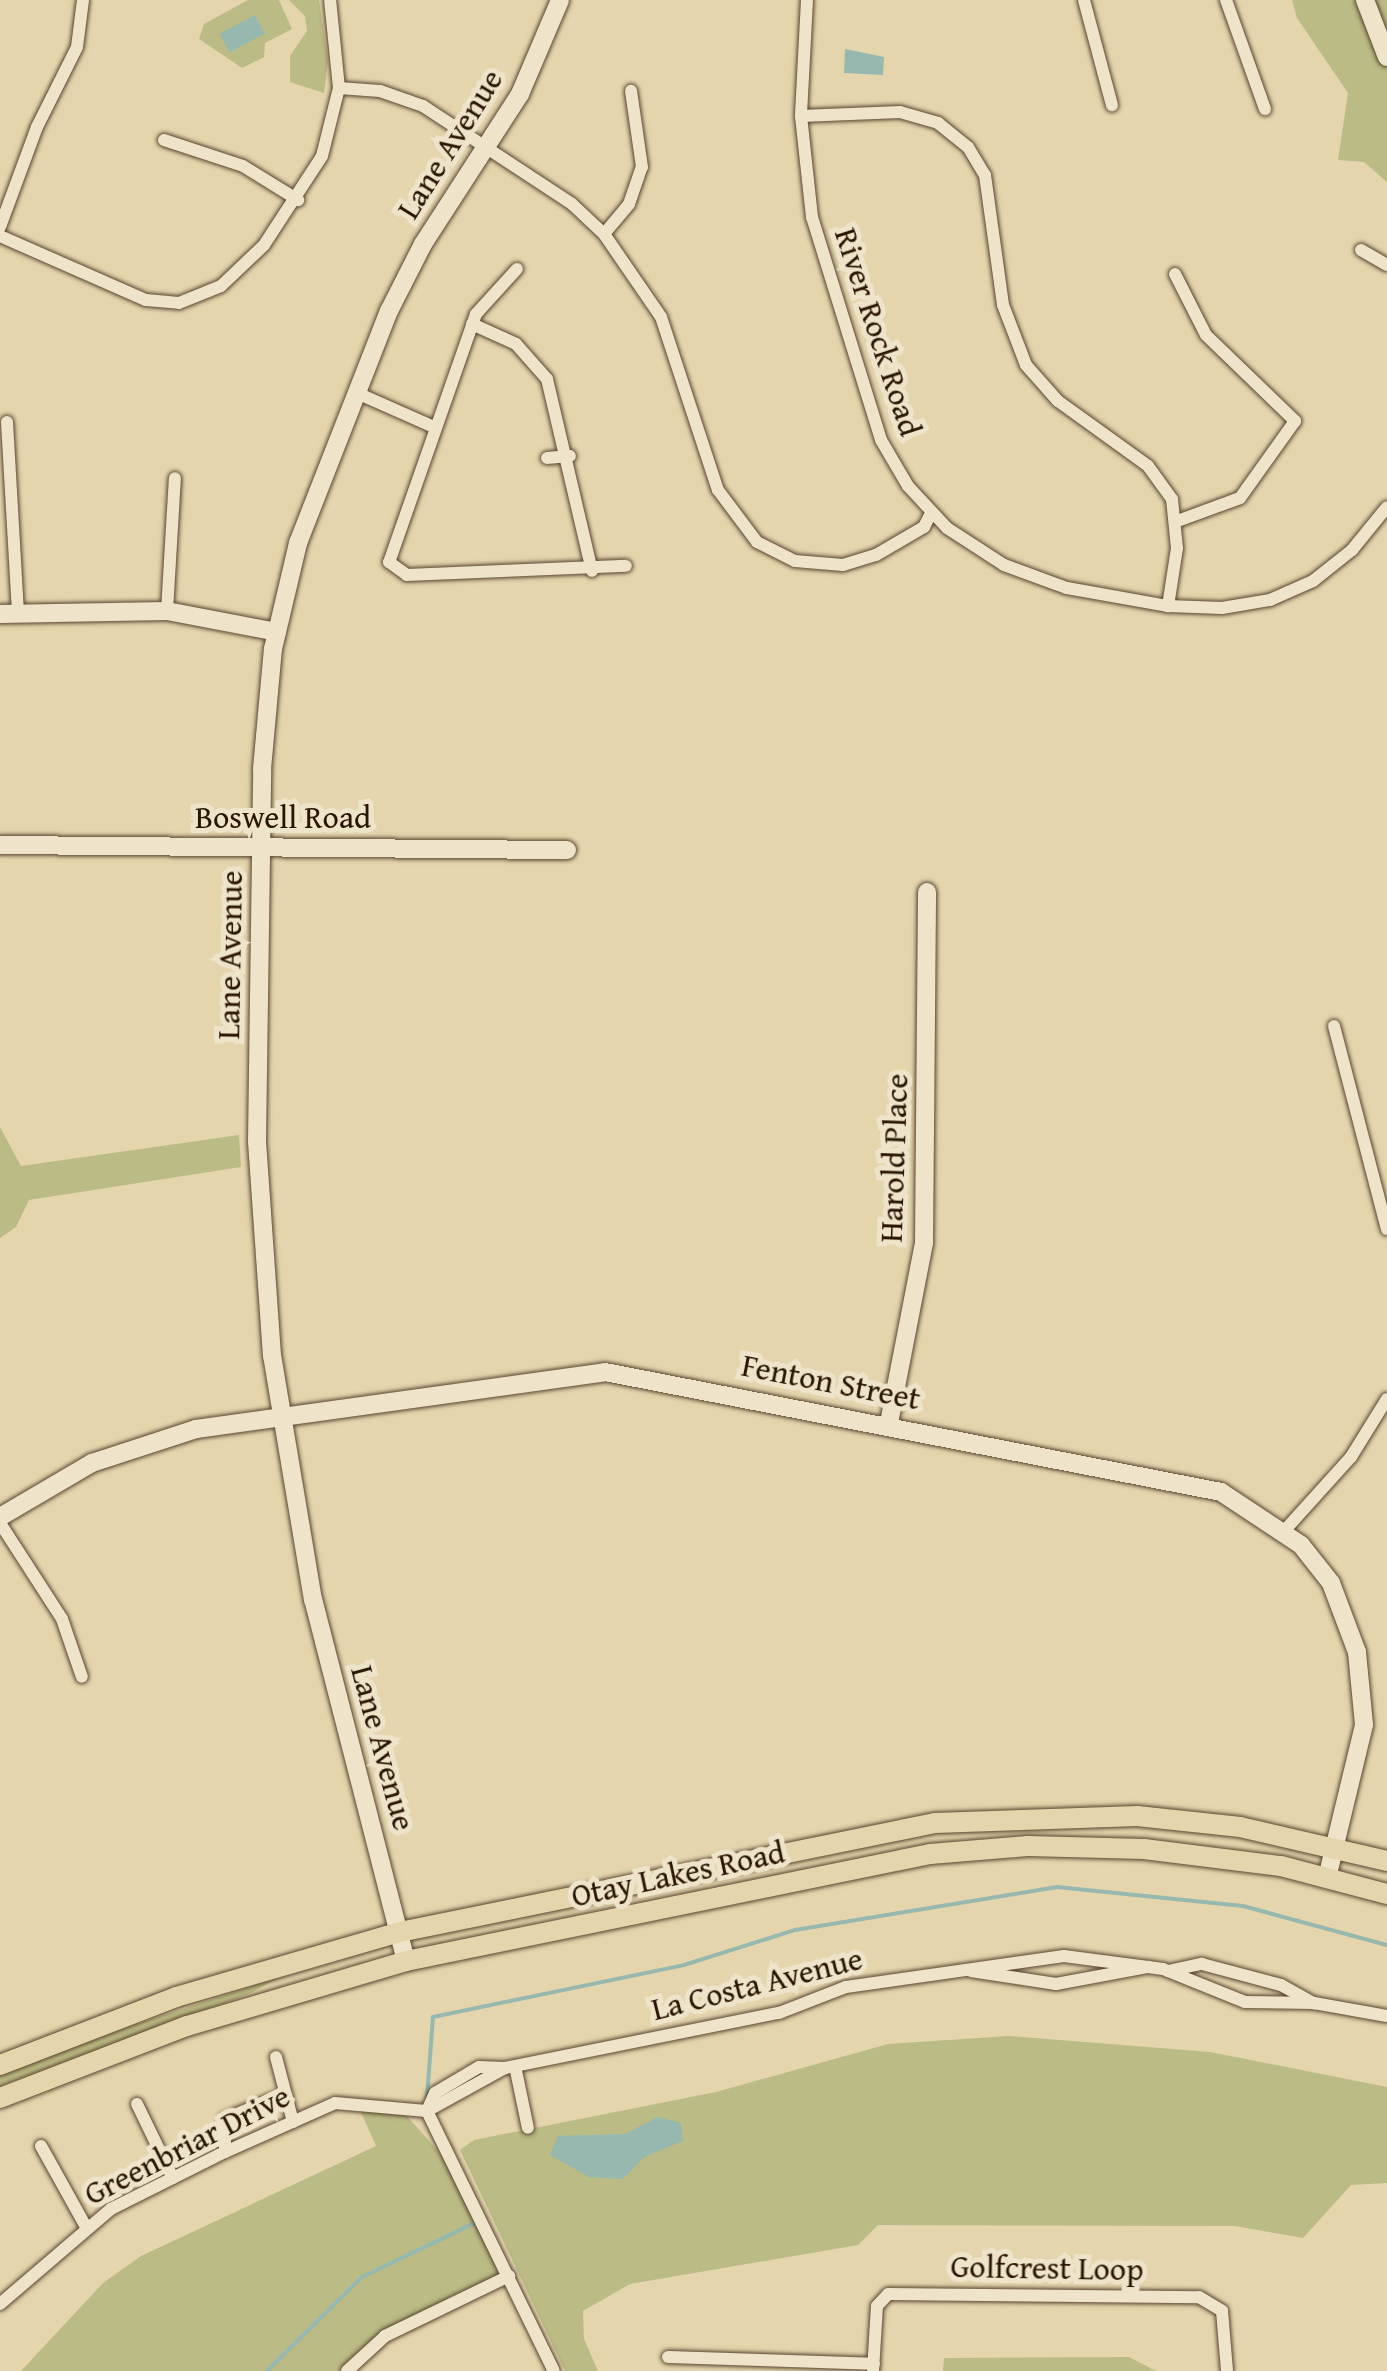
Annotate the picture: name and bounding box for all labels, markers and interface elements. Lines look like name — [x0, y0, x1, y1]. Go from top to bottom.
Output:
street label: Lane Avenue — [389, 62, 511, 226]
street label: River Rock Road — [826, 223, 930, 441]
street label: Boswell Road — [195, 798, 371, 836]
street label: Lane Avenue — [209, 870, 251, 1040]
street label: Harold Place — [872, 1073, 916, 1243]
street label: Fenton Street — [739, 1346, 923, 1418]
street label: Lane Avenue — [343, 1661, 423, 1835]
street label: Otay Lakes Road — [568, 1833, 788, 1915]
street label: La Costa Avenue — [648, 1939, 866, 2029]
street label: Greenbriar Drive — [78, 2077, 296, 2213]
street label: Golfcrest Loop — [950, 2247, 1144, 2289]

